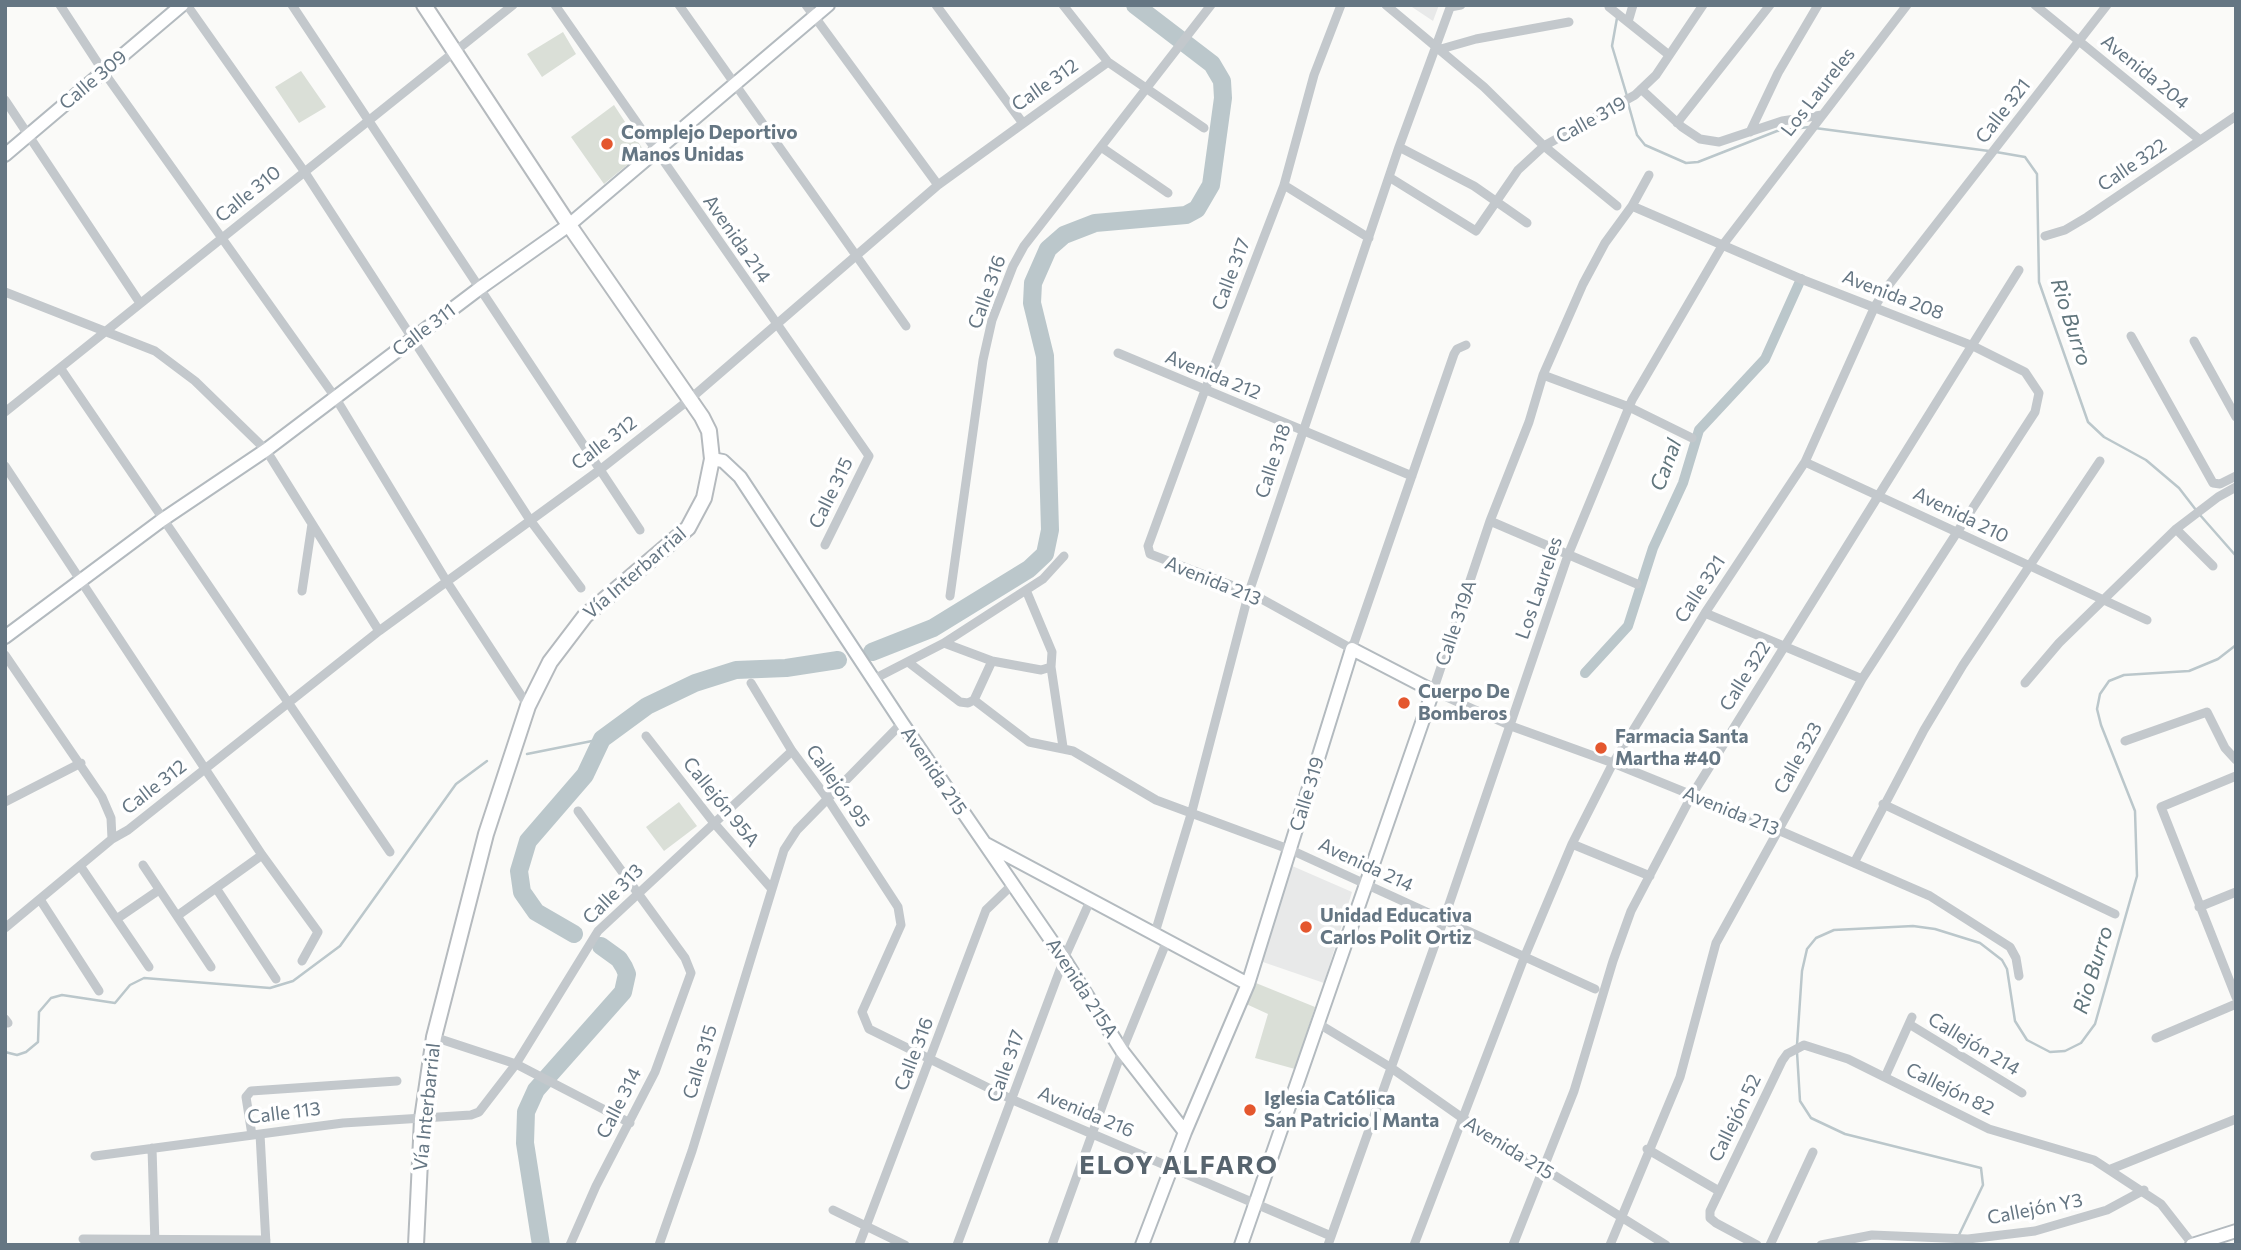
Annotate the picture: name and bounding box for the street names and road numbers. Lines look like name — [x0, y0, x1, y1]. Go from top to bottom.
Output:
street label: Avenida 204 — [2096, 30, 2194, 114]
street label: Los Laureles — [1776, 43, 1860, 141]
street label: Calle 309 — [55, 45, 131, 115]
street label: Calle 312 — [1007, 54, 1083, 116]
street label: Calle 321 — [1971, 74, 2035, 148]
street label: Calle 319 — [1552, 91, 1630, 149]
street label: Calle 322 — [2093, 134, 2171, 196]
street label: Calle 310 — [211, 161, 285, 227]
street label: Avenida 214 — [698, 191, 776, 287]
street label: Calle 317 — [1207, 235, 1255, 313]
street label: Calle 316 — [963, 252, 1011, 332]
street label: Avenida 208 — [1839, 265, 1947, 325]
street label: Calle 311 — [388, 299, 460, 361]
street label: Avenida 212 — [1162, 345, 1264, 405]
street label: Calle 312 — [567, 411, 641, 475]
street label: Calle 318 — [1250, 421, 1296, 501]
street label: Calle 315 — [804, 454, 858, 532]
street label: Avenida 210 — [1910, 482, 2012, 548]
street label: Vía Interbarrial — [579, 522, 691, 624]
street label: Los Laureles — [1511, 534, 1567, 642]
street label: Avenida 213 — [1162, 551, 1264, 611]
street label: Calle 321 — [1670, 551, 1730, 627]
street label: Calle 319A — [1431, 577, 1481, 669]
street label: Calle 322 — [1715, 637, 1775, 715]
street label: Calle 323 — [1769, 718, 1827, 798]
street label: Avenida 215 — [896, 722, 972, 820]
street label: Callejón 95 — [801, 740, 875, 832]
street label: Callejón 95A — [678, 753, 764, 851]
street label: Calle 319 — [1285, 754, 1329, 834]
street label: Calle 312 — [117, 755, 191, 819]
street label: Avenida 213 — [1680, 781, 1782, 841]
street label: Avenida 214 — [1315, 833, 1417, 897]
street label: Calle 313 — [578, 859, 648, 929]
street label: Avenida 215A — [1041, 934, 1123, 1042]
street label: Callejón 214 — [1924, 1008, 2024, 1080]
street label: Calle 316 — [890, 1014, 938, 1094]
street label: Calle 315 — [678, 1022, 722, 1102]
street label: Calle 317 — [982, 1027, 1030, 1105]
street label: Vía Interbarrial — [409, 1042, 445, 1172]
street label: Callejón 82 — [1902, 1058, 1998, 1120]
street label: Calle 314 — [591, 1064, 647, 1142]
street label: Callejón 52 — [1704, 1070, 1766, 1166]
street label: Avenida 216 — [1034, 1082, 1138, 1142]
street label: Calle 113 — [246, 1097, 322, 1129]
street label: Avenida 215 — [1460, 1111, 1558, 1185]
street label: Callejón Y3 — [1985, 1189, 2085, 1229]

